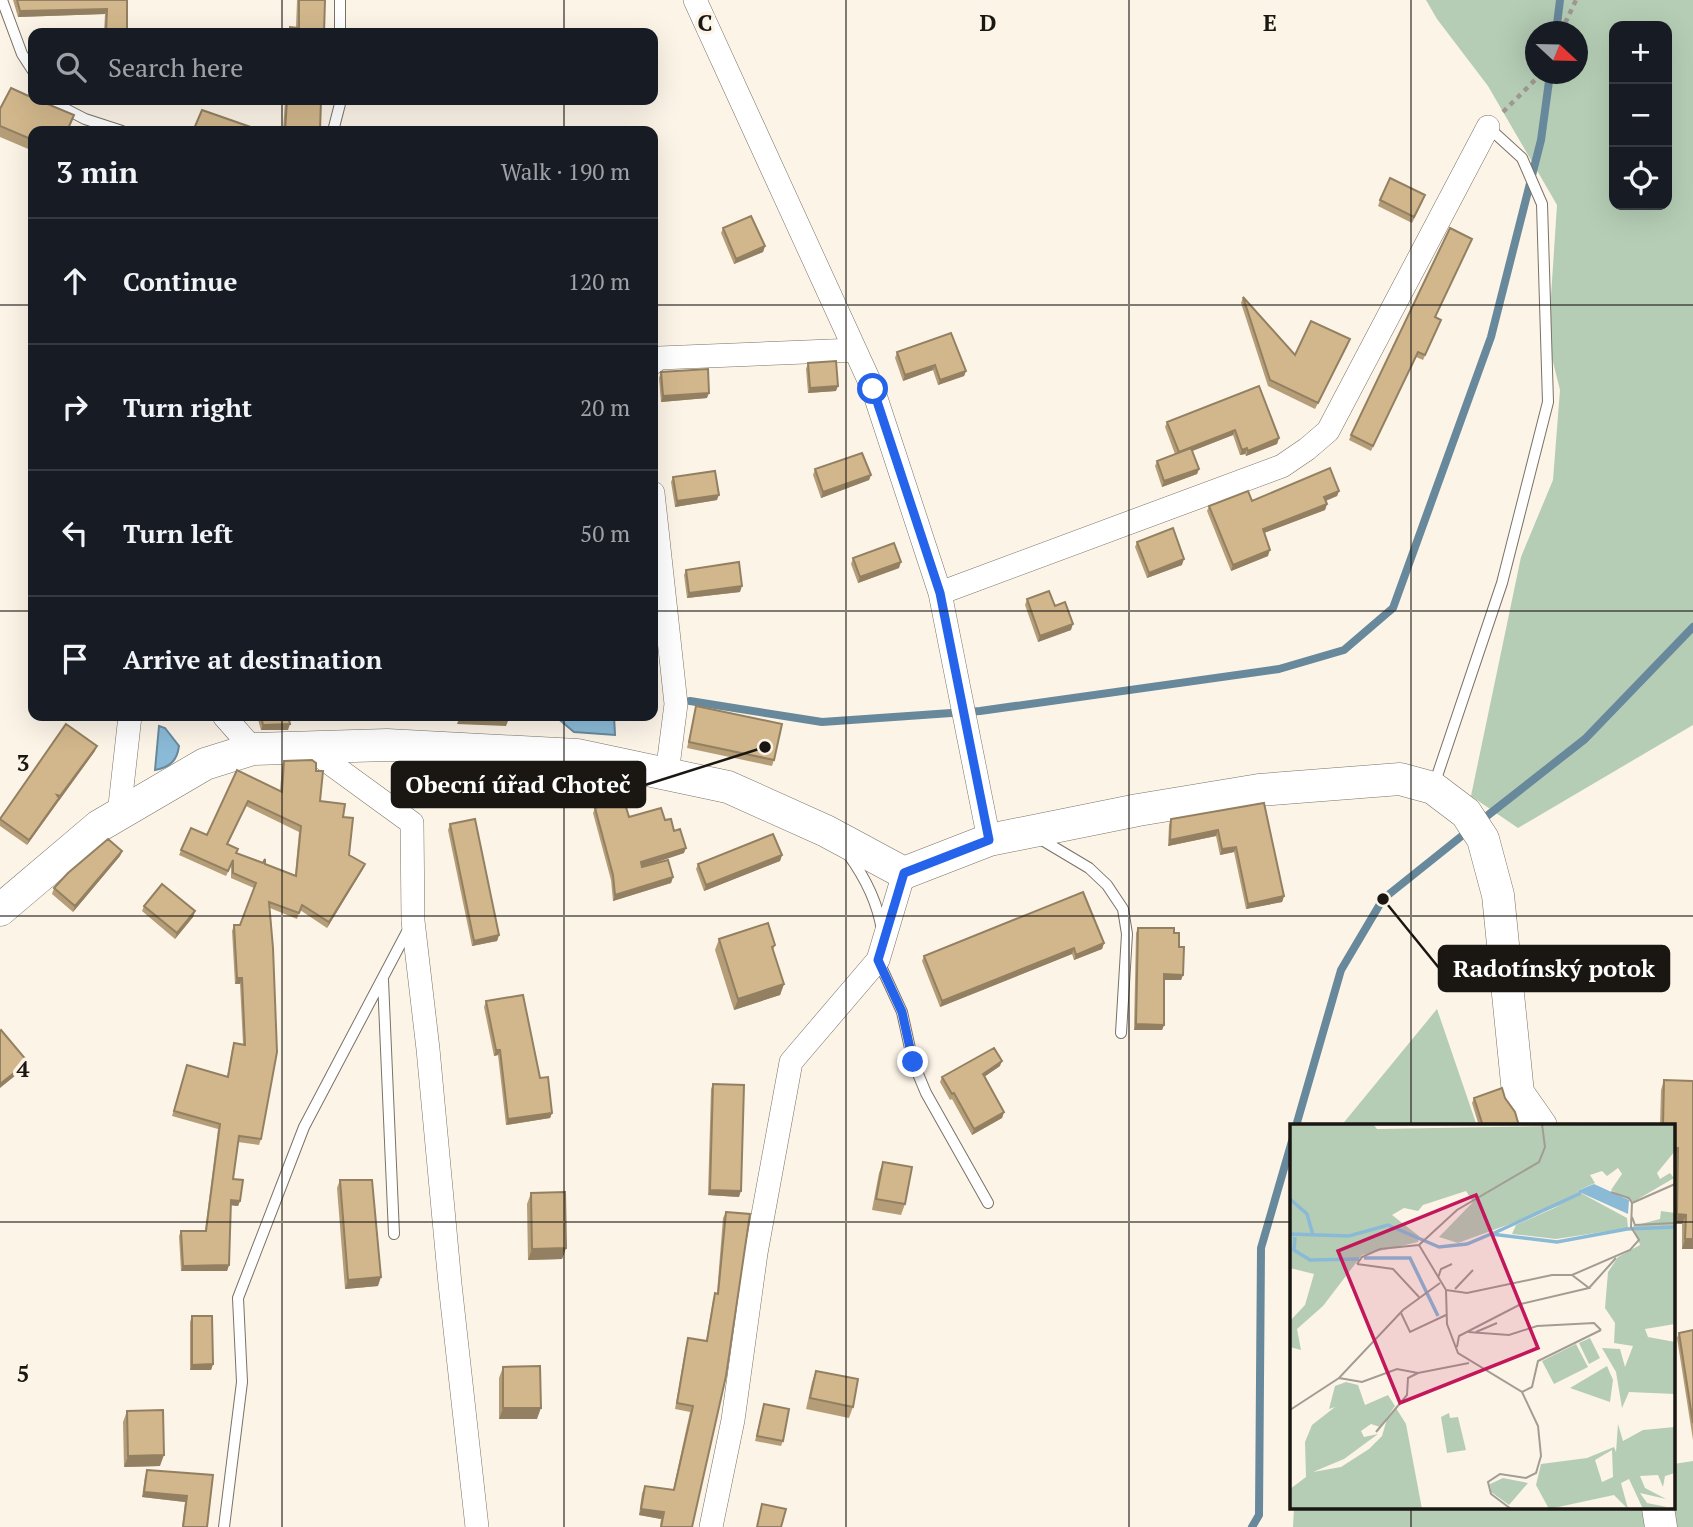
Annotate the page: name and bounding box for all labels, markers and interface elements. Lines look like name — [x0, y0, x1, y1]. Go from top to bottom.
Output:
text: C — [698, 7, 713, 38]
text: D — [980, 7, 997, 38]
text: E — [1263, 7, 1277, 38]
north arrow — [1525, 21, 1588, 84]
map controls — [1609, 21, 1672, 210]
button: + — [1609, 21, 1672, 84]
search box — [28, 28, 658, 105]
icon: search — [52, 48, 90, 86]
text: Search here — [108, 50, 243, 84]
button: − — [1609, 84, 1672, 147]
button: locate — [1609, 147, 1672, 210]
text: 3 min — [56, 152, 138, 192]
text: Walk · 190 m — [501, 156, 630, 187]
icon: ahead — [56, 262, 94, 300]
text: Continue — [123, 264, 237, 298]
text: 120 m — [568, 266, 630, 297]
route start — [857, 373, 888, 404]
icon: right — [56, 388, 94, 426]
text: Turn right — [123, 390, 252, 424]
text: 20 m — [580, 392, 630, 423]
icon: left — [56, 514, 94, 552]
text: Turn left — [123, 516, 233, 550]
text: 50 m — [580, 518, 630, 549]
icon: arrive — [56, 640, 94, 678]
text: Arrive at destination — [123, 642, 382, 676]
text: 3 — [17, 747, 30, 778]
callout: Obecní úřad Choteč — [392, 762, 645, 807]
text: Obecní úřad Choteč — [405, 768, 631, 800]
callout: Radotínský potok — [1439, 946, 1669, 991]
text: Radotínský potok — [1453, 952, 1655, 984]
route end — [897, 1046, 928, 1077]
text: 4 — [17, 1053, 30, 1084]
inset map — [1290, 1124, 1676, 1510]
text: 5 — [17, 1358, 30, 1389]

